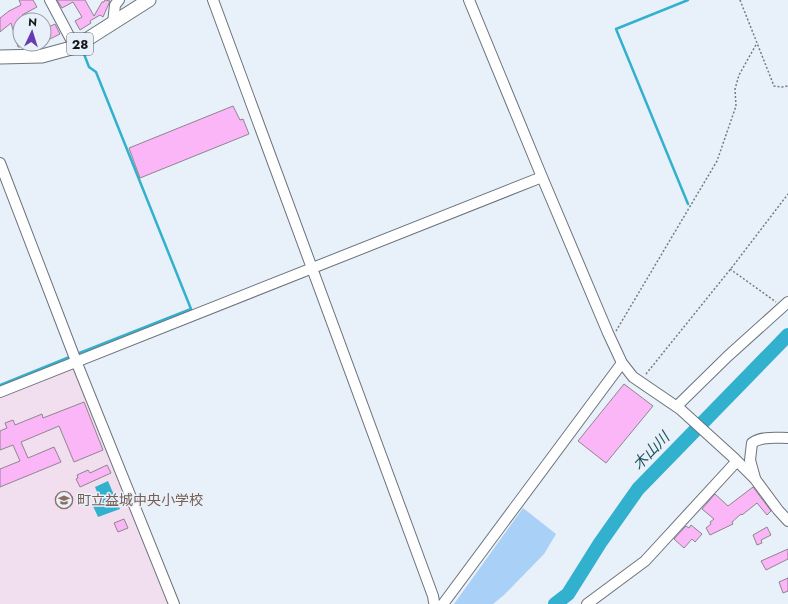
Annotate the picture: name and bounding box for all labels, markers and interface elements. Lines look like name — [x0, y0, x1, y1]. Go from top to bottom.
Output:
north arrow — [12, 12, 52, 52]
text: N — [28, 14, 38, 30]
road number: 28 — [67, 33, 93, 55]
water label: 木山川 — [627, 426, 676, 475]
school or university icon: 町立益城中央小学校 — [54, 490, 74, 510]
place label: 町立益城中央小学校 — [77, 490, 203, 510]

